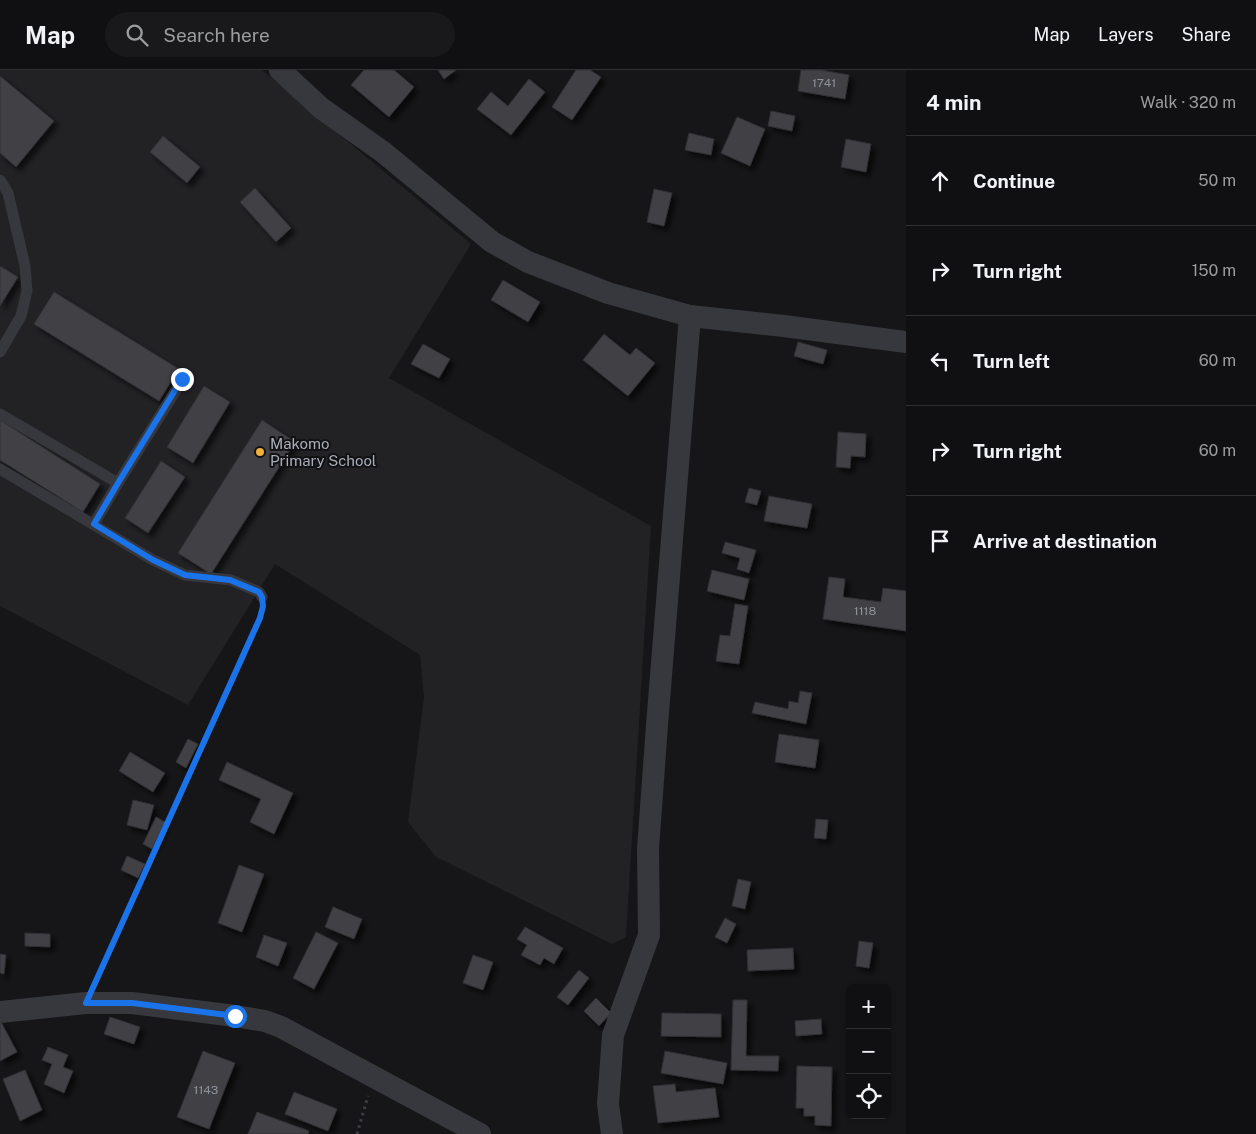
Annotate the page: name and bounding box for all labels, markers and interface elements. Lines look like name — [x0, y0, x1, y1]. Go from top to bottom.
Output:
search box — [105, 12, 455, 57]
text: Map — [25, 21, 75, 49]
icon: search — [123, 21, 151, 49]
text: Search here — [163, 24, 270, 46]
text: Map — [1034, 24, 1070, 45]
text: Layers — [1098, 24, 1154, 45]
text: Share — [1182, 24, 1231, 45]
house number: 1741 — [812, 76, 836, 90]
text: 4 min — [926, 90, 981, 115]
text: Walk · 320 m — [1140, 93, 1236, 112]
icon: ahead — [926, 167, 954, 195]
text: Continue — [973, 170, 1055, 192]
text: 50 m — [1198, 171, 1236, 190]
icon: right — [926, 257, 954, 285]
text: Turn right — [973, 260, 1062, 282]
text: 150 m — [1192, 261, 1236, 280]
icon: left — [926, 347, 954, 375]
text: Turn left — [973, 350, 1050, 372]
text: 60 m — [1199, 351, 1236, 370]
route end — [171, 368, 194, 391]
place label: Makomo Primary School — [270, 435, 376, 469]
icon: right — [926, 437, 954, 465]
text: Turn right — [973, 440, 1062, 462]
text: 60 m — [1199, 441, 1236, 460]
marker: Makomo Primary School — [254, 446, 266, 458]
icon: arrive — [926, 527, 954, 555]
text: Arrive at destination — [973, 530, 1157, 552]
house number: 1118 — [854, 604, 876, 618]
map controls — [846, 984, 891, 1119]
button: + — [846, 984, 891, 1029]
route start — [224, 1005, 247, 1028]
button: − — [846, 1029, 891, 1074]
button: locate — [846, 1074, 891, 1119]
house number: 1143 — [194, 1083, 218, 1097]

